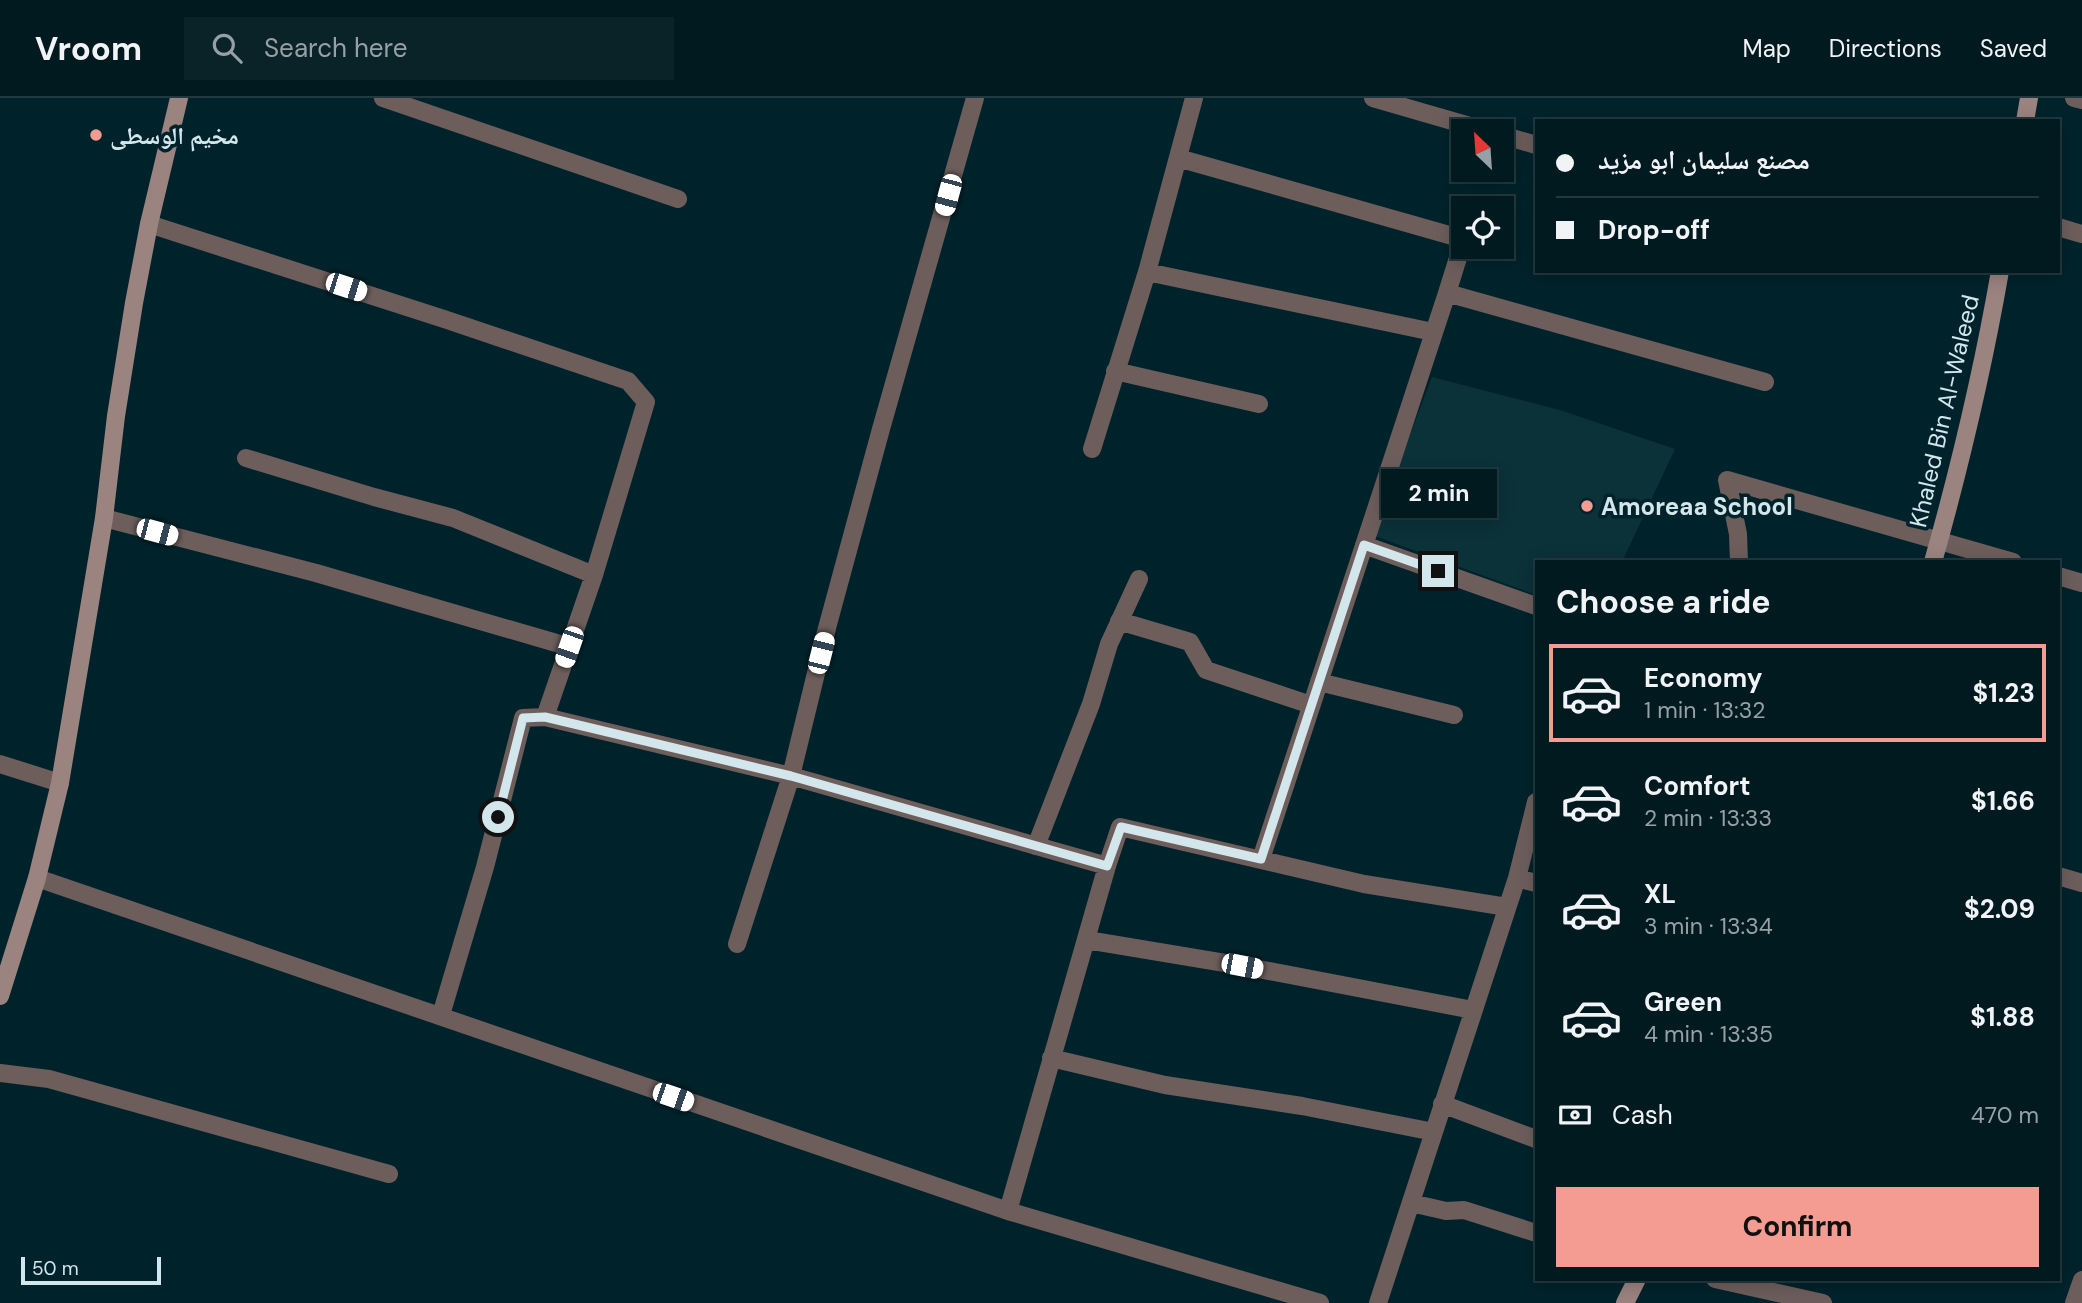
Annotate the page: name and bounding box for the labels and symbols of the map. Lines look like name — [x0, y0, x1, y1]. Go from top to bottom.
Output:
north arrow — [1451, 119, 1514, 182]
place label: مخيم الوسطى — [110, 120, 239, 152]
marker: مخيم الوسطى — [88, 127, 104, 143]
car — [933, 172, 964, 218]
car — [323, 271, 370, 303]
street label: Khaled Bin Al-Waleed — [1902, 292, 1986, 530]
callout: 2 min — [1380, 470, 1496, 518]
place label: Amoreaa School — [1601, 491, 1793, 522]
marker: Amoreaa School — [1579, 498, 1595, 514]
car — [134, 516, 181, 548]
route end — [1422, 555, 1454, 587]
car — [553, 624, 586, 670]
car — [806, 630, 837, 676]
route start — [482, 801, 514, 833]
car — [1220, 952, 1265, 980]
car — [650, 1080, 697, 1114]
scale bar — [21, 1254, 161, 1286]

